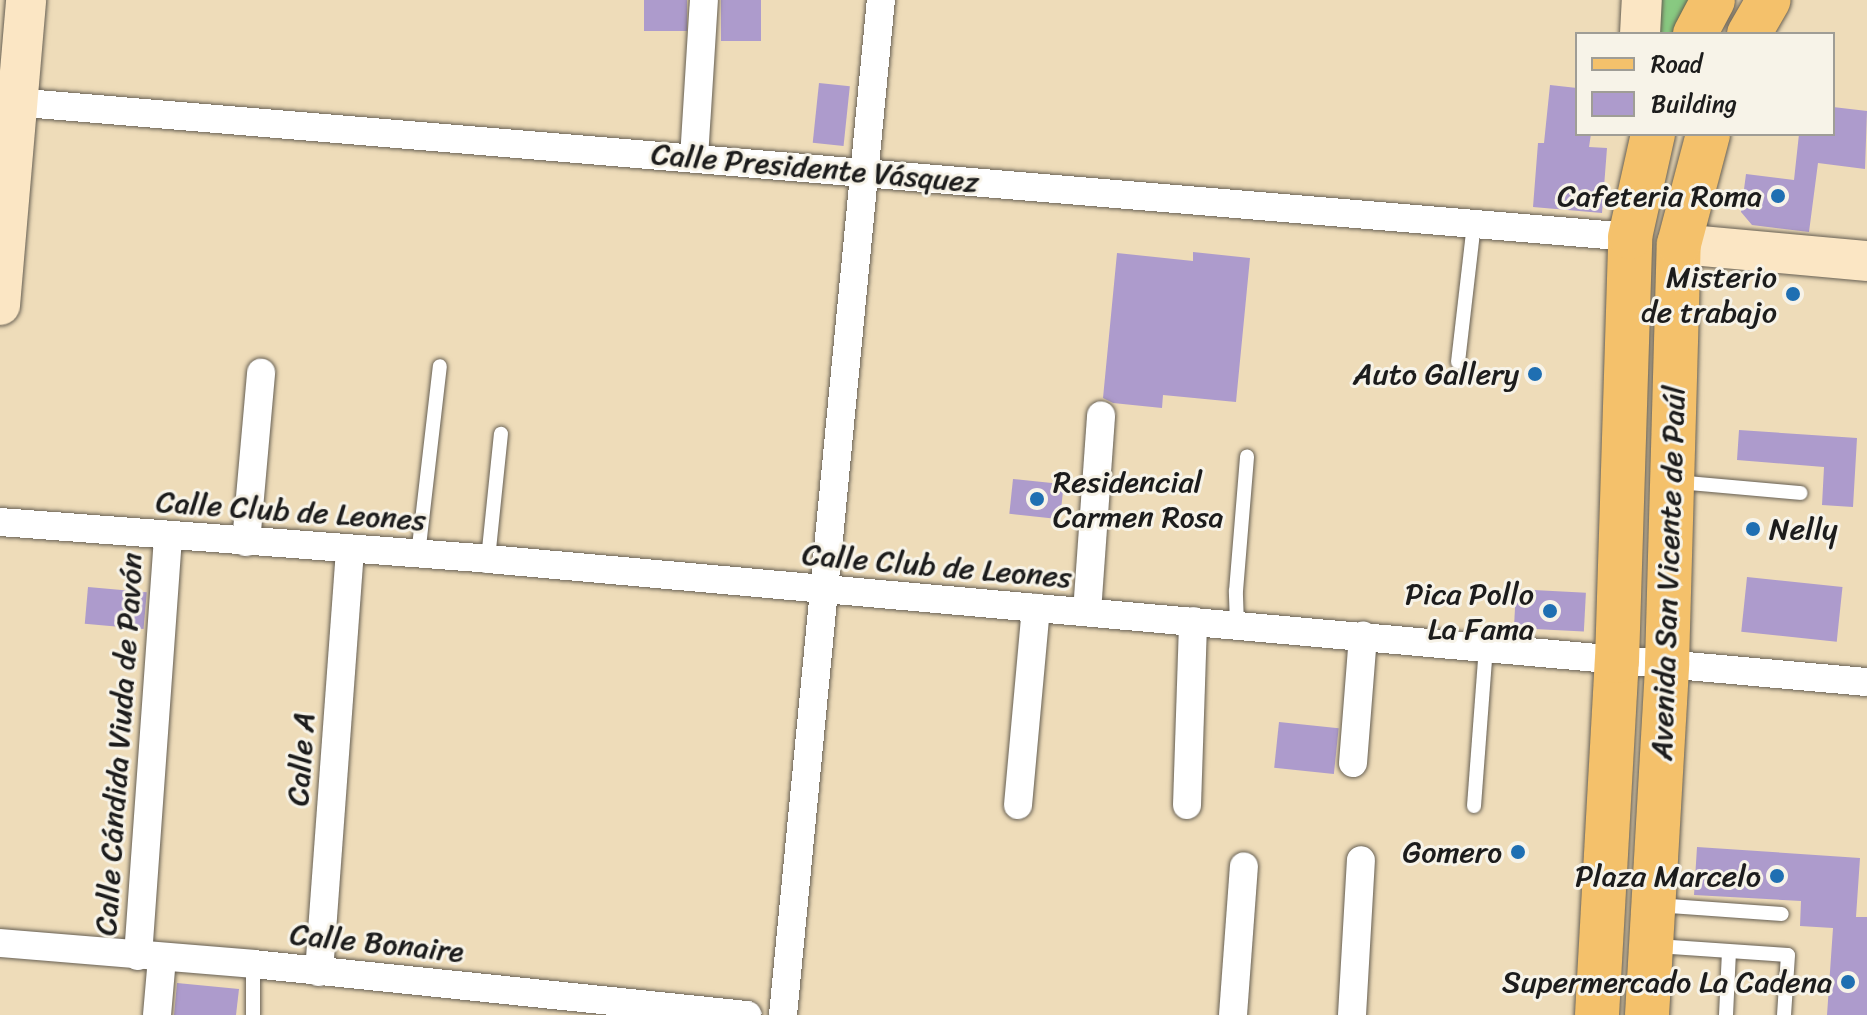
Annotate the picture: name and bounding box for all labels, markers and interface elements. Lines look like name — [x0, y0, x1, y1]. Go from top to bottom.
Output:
legend — [1575, 32, 1835, 136]
text: Road — [1651, 43, 1702, 85]
text: Building — [1651, 83, 1737, 125]
street label: Calle Presidente Vásquez — [649, 136, 981, 200]
place label: Cafeteria Roma — [1557, 178, 1762, 214]
marker: Cafeteria Roma — [1769, 187, 1787, 205]
place label: Misterio de trabajo — [1642, 259, 1777, 330]
marker: Misterio de trabajo — [1784, 285, 1802, 303]
place label: Auto Gallery — [1353, 356, 1519, 392]
marker: Auto Gallery — [1526, 365, 1544, 383]
street label: Avenida San Vicente de Paúl — [1643, 385, 1693, 761]
place label: Residencial Carmen Rosa — [1053, 464, 1224, 534]
street label: Calle Club de Leones — [155, 484, 427, 538]
marker: Residencial Carmen Rosa — [1028, 490, 1046, 508]
place label: Nelly — [1769, 511, 1838, 547]
marker: Nelly — [1744, 520, 1762, 538]
street label: Calle Club de Leones — [801, 536, 1073, 596]
street label: Calle Cándida Viuda de Pavón — [88, 551, 150, 937]
place label: Pica Pollo La Fama — [1404, 576, 1534, 646]
marker: Pica Pollo La Fama — [1541, 602, 1559, 620]
street label: Calle A — [280, 711, 322, 807]
place label: Gomero — [1402, 834, 1502, 870]
marker: Gomero — [1509, 843, 1527, 861]
place label: Plaza Marcelo — [1576, 858, 1761, 894]
marker: Plaza Marcelo — [1768, 867, 1786, 885]
street label: Calle Bonaire — [288, 916, 466, 970]
place label: Supermercado La Cadena — [1502, 964, 1832, 1000]
marker: Supermercado La Cadena — [1839, 973, 1857, 991]

